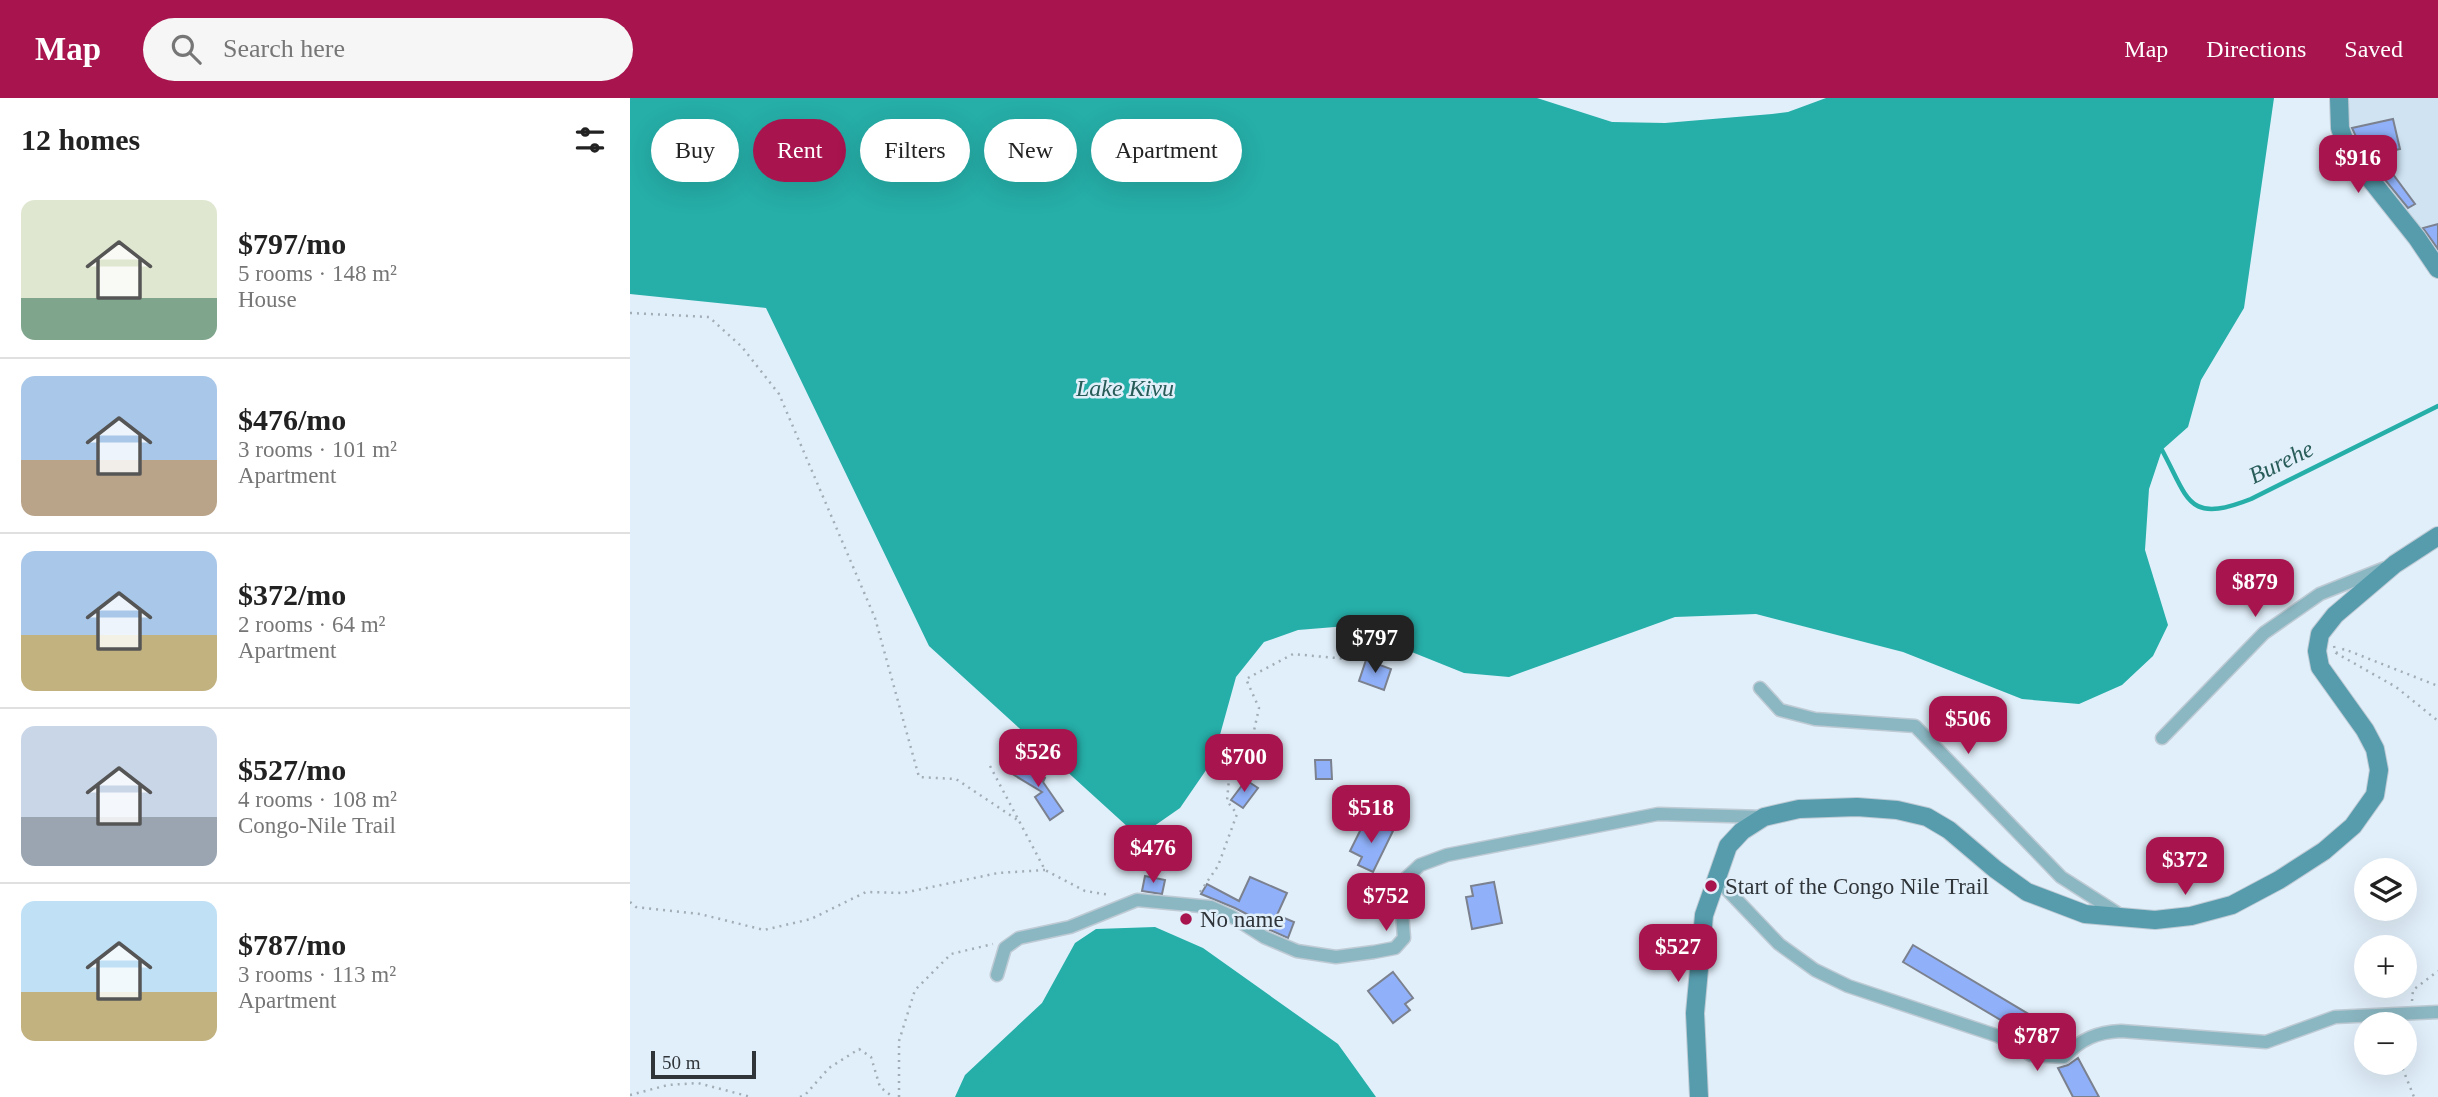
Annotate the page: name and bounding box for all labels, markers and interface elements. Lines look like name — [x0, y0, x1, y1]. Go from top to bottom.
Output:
search box — [143, 18, 633, 81]
icon: search — [167, 30, 205, 68]
text: Map — [35, 31, 101, 67]
text: Search here — [223, 34, 345, 63]
text: Map — [2124, 36, 2168, 62]
text: Directions — [2206, 36, 2306, 62]
text: Saved — [2344, 36, 2403, 62]
chip: Buy — [651, 119, 739, 182]
chip: Rent — [753, 119, 846, 182]
chip: Filters — [860, 119, 970, 182]
chip: New — [984, 119, 1077, 182]
chip: Apartment — [1091, 119, 1242, 182]
icon: filters — [571, 121, 609, 159]
text: 12 homes — [21, 123, 140, 156]
pin: $916 — [2317, 136, 2399, 195]
text: $916 — [2335, 145, 2381, 170]
text: $797/mo — [238, 227, 346, 260]
icon: home — [77, 228, 161, 312]
text: 5 rooms · 148 m² — [238, 261, 397, 286]
text: House — [238, 287, 297, 312]
water label: Lake Kivu — [1075, 375, 1174, 401]
text: $476/mo — [238, 403, 346, 436]
icon: home — [77, 404, 161, 488]
water label: Burehe — [2245, 435, 2318, 489]
text: 3 rooms · 101 m² — [238, 437, 397, 462]
text: Apartment — [238, 463, 336, 488]
pin: $879 — [2214, 560, 2296, 619]
text: $879 — [2232, 569, 2278, 594]
text: $372/mo — [238, 578, 346, 611]
icon: home — [77, 579, 161, 663]
text: 2 rooms · 64 m² — [238, 612, 385, 637]
pin: $797 — [1334, 616, 1416, 675]
text: $797 — [1352, 625, 1398, 650]
text: Apartment — [238, 638, 336, 663]
pin: $506 — [1927, 696, 2009, 756]
text: $506 — [1945, 706, 1991, 731]
pin: $526 — [997, 730, 1079, 789]
pin: $700 — [1203, 734, 1285, 794]
text: $526 — [1015, 739, 1061, 764]
text: $700 — [1221, 744, 1267, 769]
text: $527/mo — [238, 753, 346, 786]
icon: home — [77, 754, 161, 838]
pin: $518 — [1330, 786, 1412, 845]
text: 4 rooms · 108 m² — [238, 787, 397, 812]
text: $518 — [1348, 795, 1394, 820]
text: Congo-Nile Trail — [238, 813, 396, 838]
pin: $476 — [1112, 826, 1194, 885]
text: $476 — [1130, 835, 1176, 860]
pin: $372 — [2144, 838, 2226, 897]
text: $372 — [2162, 847, 2208, 872]
map controls — [2354, 858, 2417, 1075]
button: layers — [2354, 858, 2417, 921]
pin: $752 — [1345, 874, 1427, 933]
place label: Start of the Congo Nile Trail — [1725, 874, 1989, 899]
marker: Start of the Congo Nile Trail — [1703, 878, 1719, 894]
text: $752 — [1363, 883, 1409, 908]
place label: No name — [1200, 907, 1284, 932]
marker: No name — [1178, 911, 1194, 927]
pin: $527 — [1637, 924, 1719, 984]
text: $787/mo — [238, 928, 346, 961]
icon: home — [77, 929, 161, 1013]
text: $527 — [1655, 934, 1701, 959]
button: + — [2354, 935, 2417, 998]
text: 3 rooms · 113 m² — [238, 962, 396, 987]
text: Apartment — [238, 988, 336, 1013]
button: − — [2354, 1012, 2417, 1075]
pin: $787 — [1996, 1014, 2078, 1073]
text: $787 — [2014, 1023, 2060, 1048]
scale bar — [651, 1048, 756, 1080]
text: 50 m — [662, 1052, 701, 1073]

